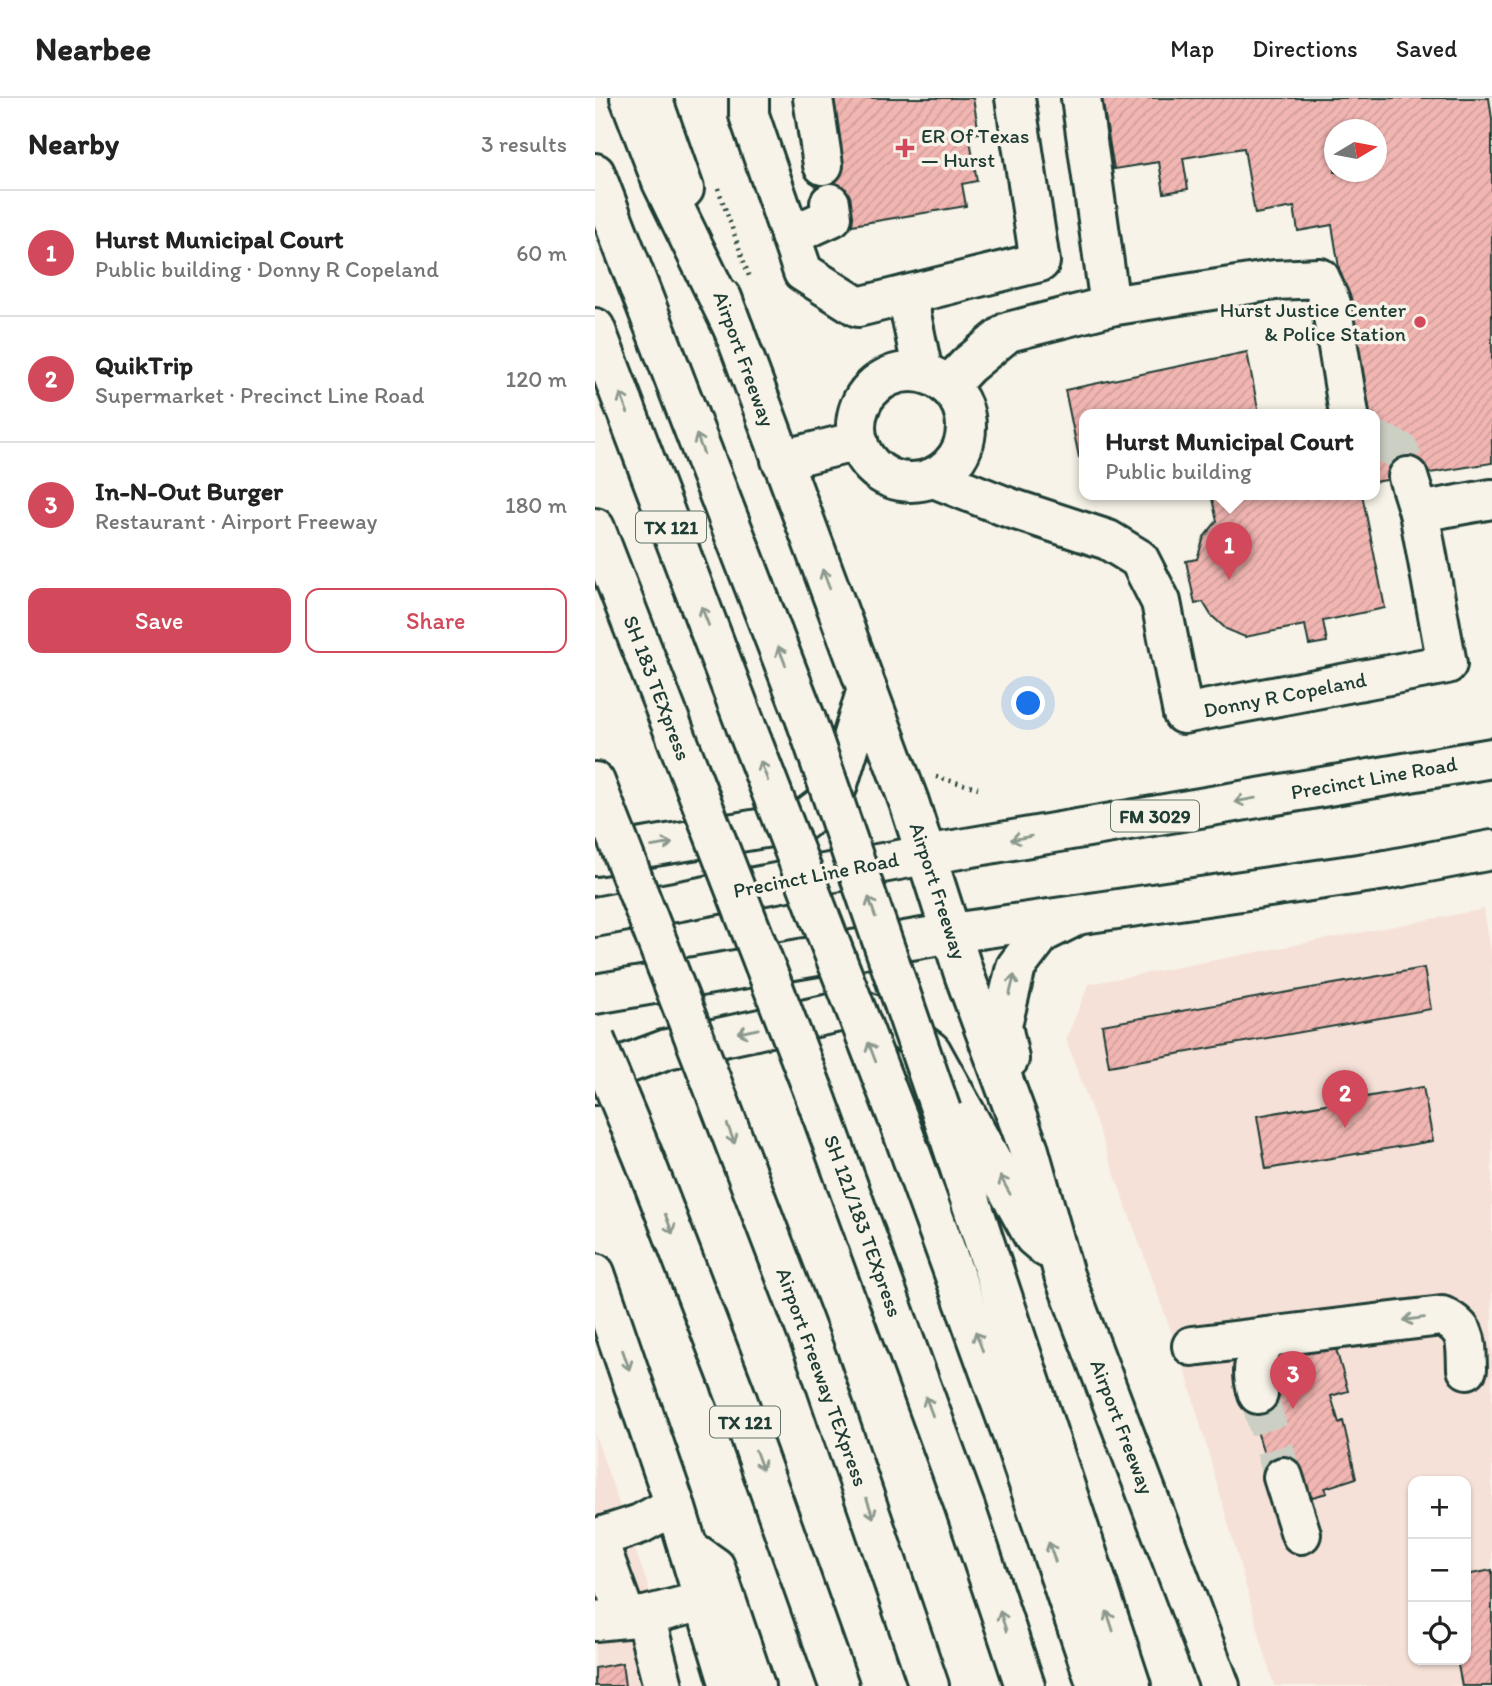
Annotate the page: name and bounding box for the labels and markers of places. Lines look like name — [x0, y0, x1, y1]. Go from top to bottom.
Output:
place label: ER Of Texas — Hurst — [921, 123, 1029, 172]
marker: ER Of Texas — Hurst — [895, 138, 915, 158]
place label: Hurst Justice Center & Police Station — [1220, 297, 1407, 346]
marker: Hurst Justice Center & Police Station — [1412, 314, 1428, 330]
pin: 1 — [1206, 522, 1252, 580]
pin: 2 — [1322, 1070, 1368, 1128]
pin: 3 — [1270, 1351, 1316, 1409]

